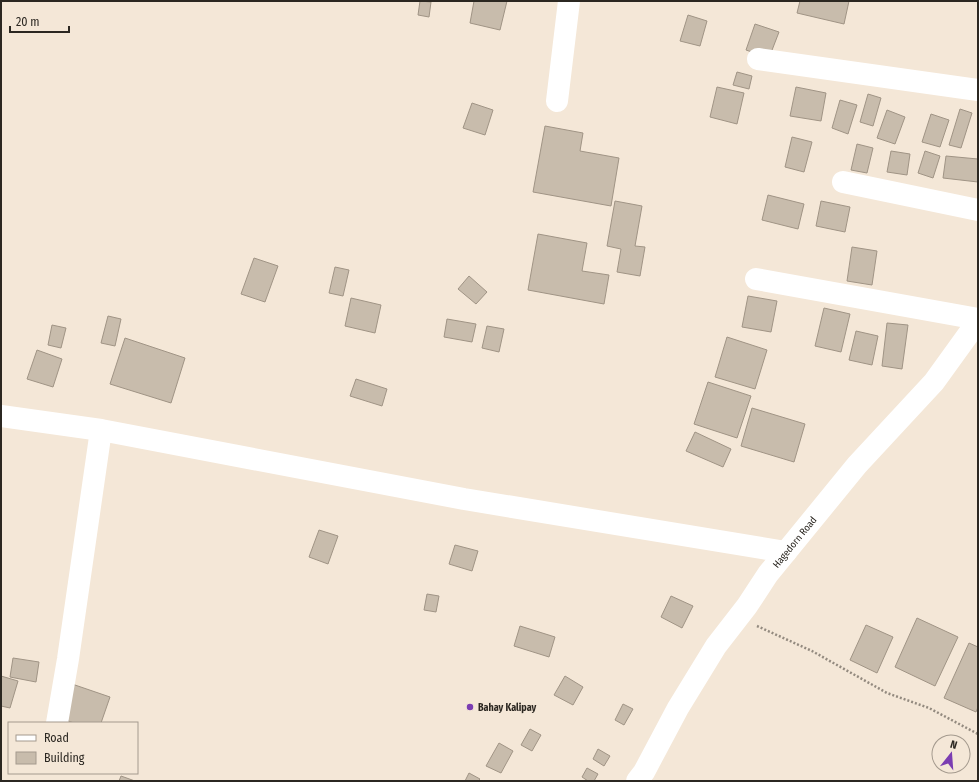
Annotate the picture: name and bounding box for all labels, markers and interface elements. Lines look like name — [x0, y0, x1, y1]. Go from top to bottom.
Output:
scale bar — [10, 8, 69, 34]
text: 20 m — [16, 15, 40, 29]
street label: Hagedorn Road — [770, 514, 820, 571]
marker: Bahay Kalipay — [465, 702, 475, 712]
place label: Bahay Kalipay — [478, 702, 537, 714]
legend — [8, 722, 138, 774]
text: Road — [44, 731, 69, 745]
north arrow — [931, 734, 971, 774]
text: N — [949, 738, 959, 752]
text: Building — [44, 751, 85, 765]

